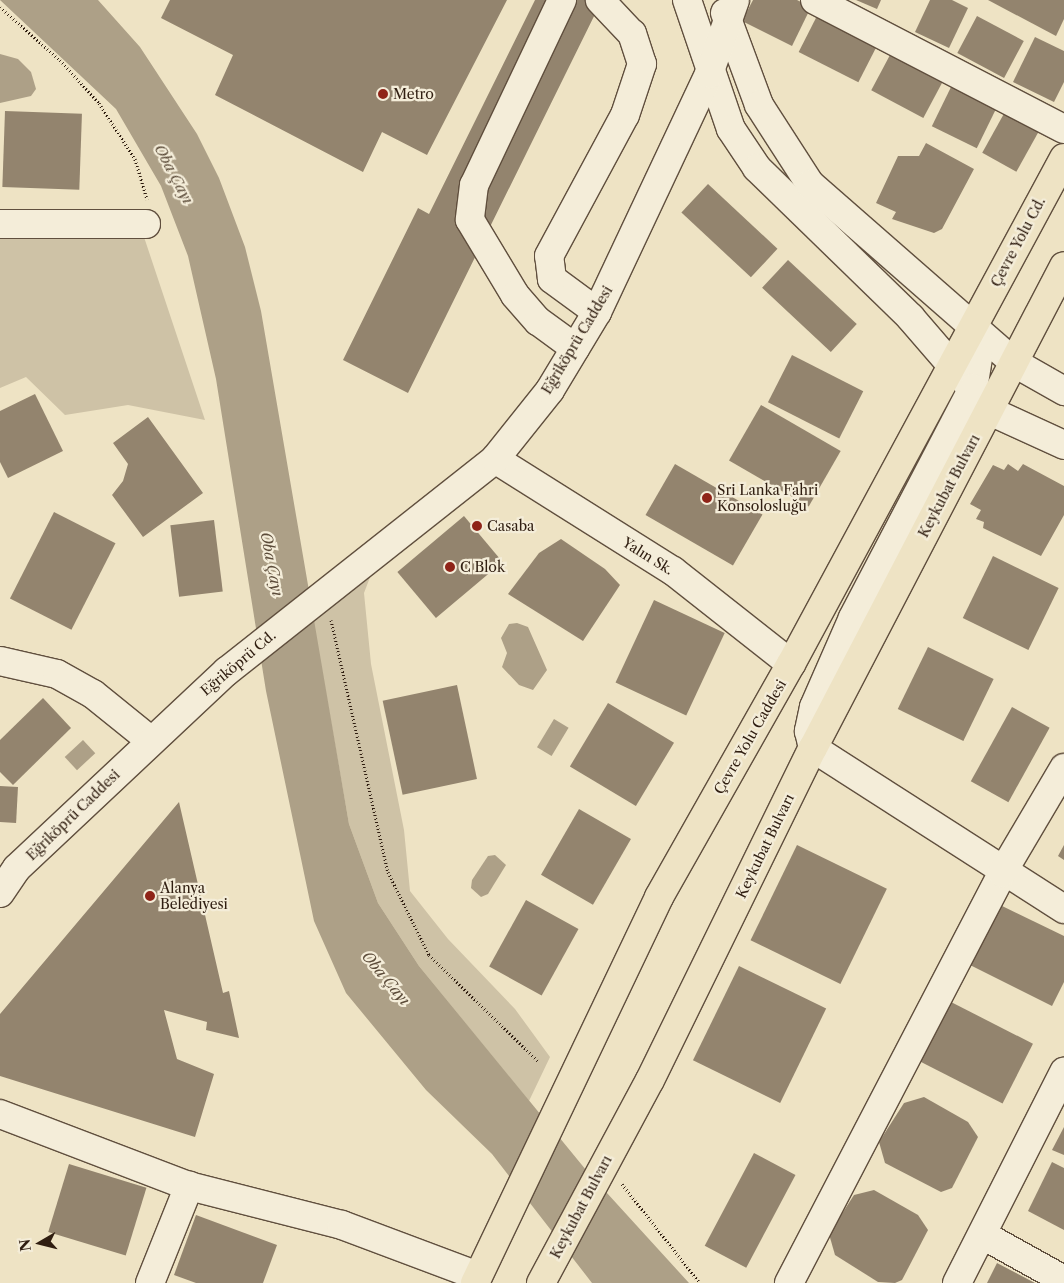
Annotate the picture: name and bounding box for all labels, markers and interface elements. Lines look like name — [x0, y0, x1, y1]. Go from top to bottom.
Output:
place label: Metro — [393, 86, 434, 102]
marker: Metro — [377, 88, 389, 100]
water label: Oba Çayı — [151, 141, 197, 207]
street label: Çevre Yolu Cd. — [987, 194, 1049, 290]
street label: Eğriköprü Caddesi — [538, 283, 616, 397]
street label: Keykubat Bulvarı — [915, 432, 983, 540]
place label: Sri Lanka Fahri Konsolosluğu — [717, 482, 818, 514]
marker: Sri Lanka Fahri Konsolosluğu — [701, 492, 713, 504]
place label: Casaba — [487, 518, 534, 534]
marker: Casaba — [471, 520, 483, 532]
water label: Oba Çayı — [257, 530, 287, 598]
street label: Yalın Sk. — [619, 534, 677, 578]
place label: C Blok — [460, 559, 505, 575]
marker: C Blok — [444, 561, 456, 573]
street label: Eğriköprü Cd. — [197, 627, 279, 699]
street label: Çevre Yolu Caddesi — [710, 676, 790, 798]
street label: Eğriköprü Caddesi — [23, 766, 123, 864]
street label: Keykubat Bulvarı — [732, 791, 798, 901]
place label: Alanya Belediyesi — [160, 880, 228, 912]
marker: Alanya Belediyesi — [144, 890, 156, 902]
water label: Oba Çayı — [358, 947, 414, 1009]
street label: Keykubat Bulvarı — [547, 1153, 615, 1261]
north arrow — [15, 1218, 65, 1268]
text: N — [15, 1238, 35, 1252]

